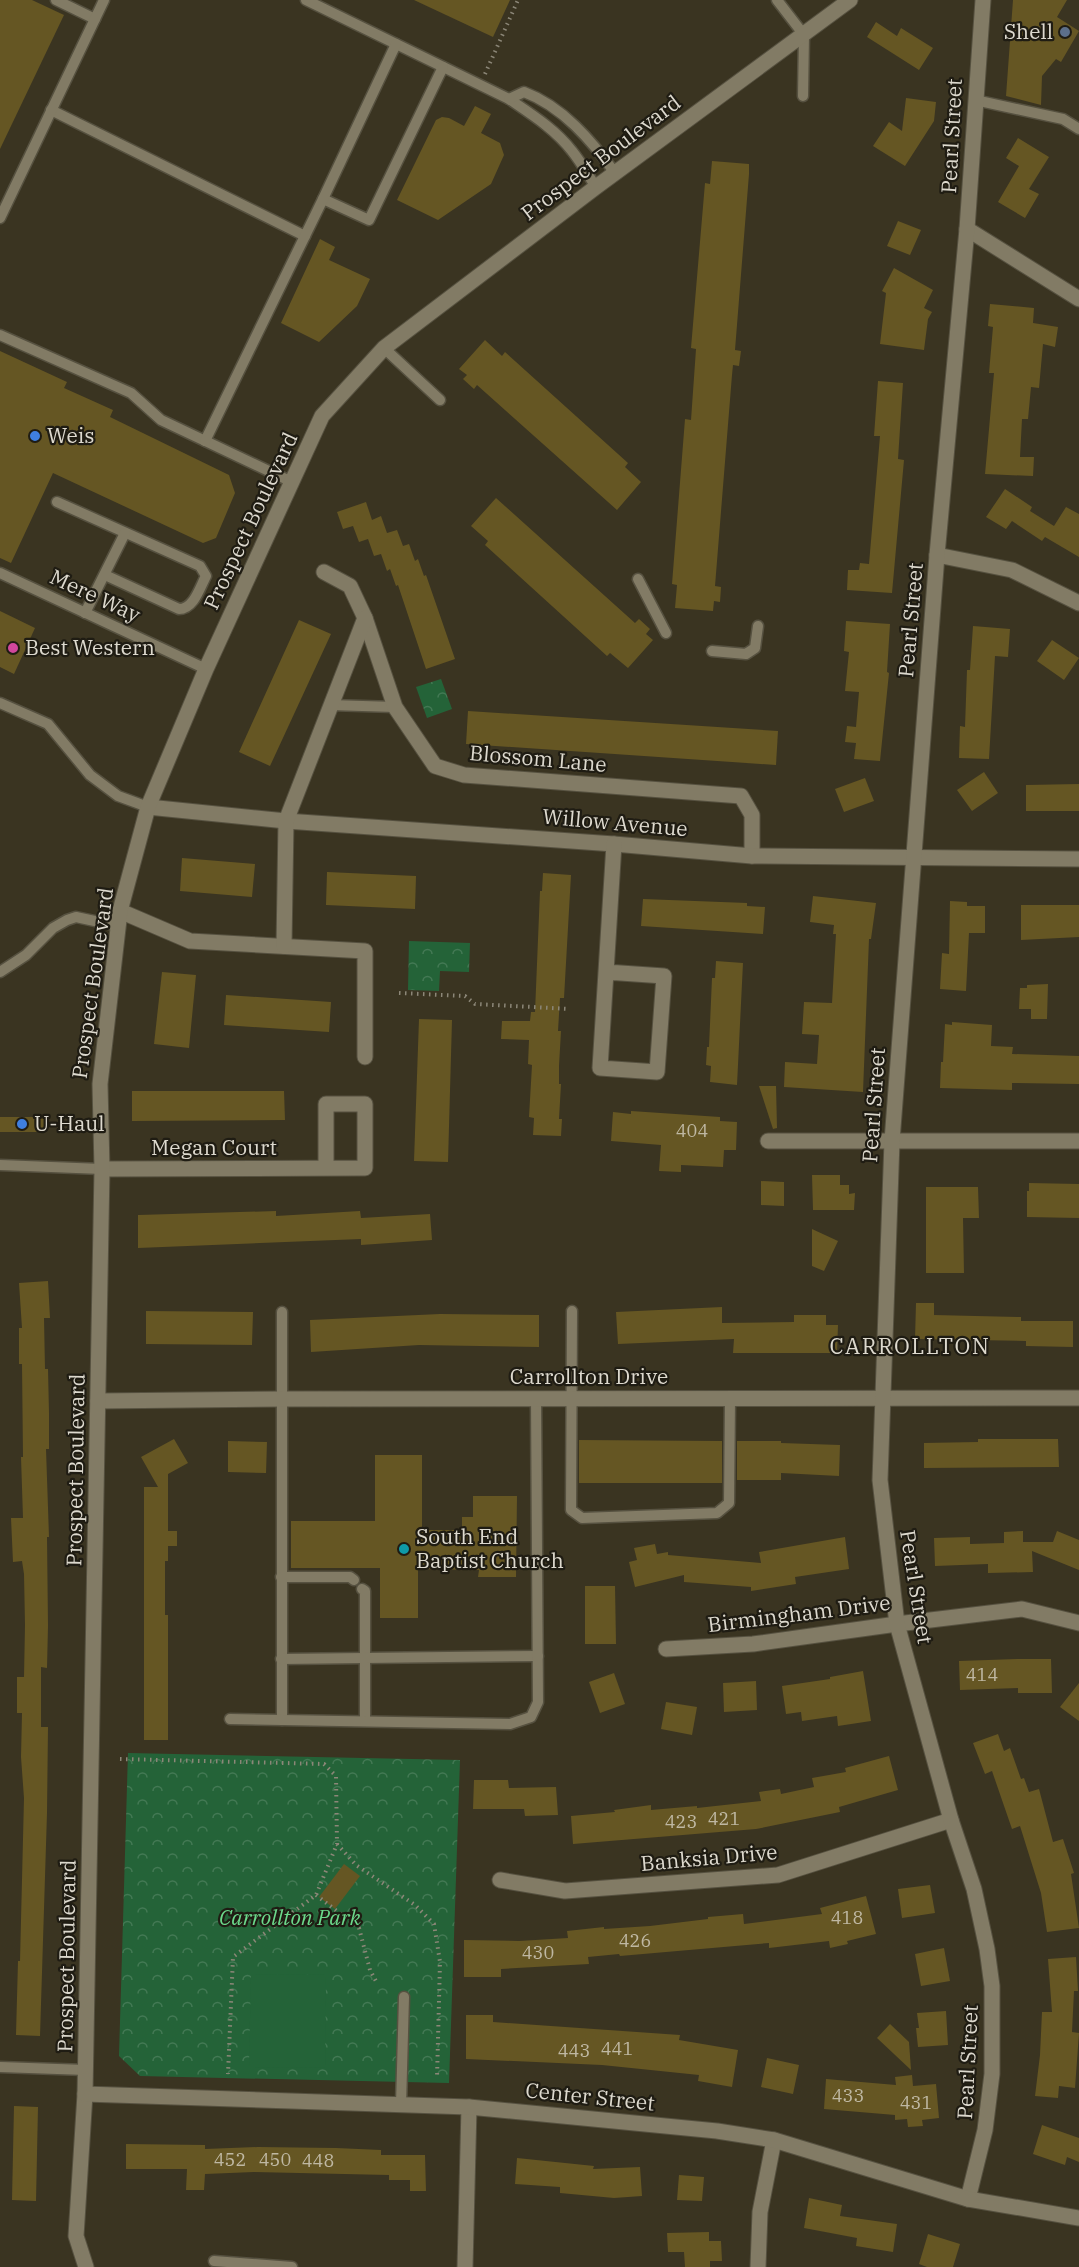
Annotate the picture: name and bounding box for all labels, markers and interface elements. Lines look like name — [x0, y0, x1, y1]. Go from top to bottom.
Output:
place label: Shell — [1004, 17, 1053, 45]
marker: Shell — [1058, 25, 1072, 39]
street label: Pearl Street — [934, 78, 968, 194]
street label: Prospect Boulevard — [515, 88, 686, 226]
place label: Weis — [47, 421, 95, 449]
street label: Prospect Boulevard — [197, 427, 304, 614]
marker: Weis — [28, 429, 42, 443]
street label: Pearl Street — [891, 561, 929, 678]
street label: Mere Way — [46, 562, 146, 629]
place label: Best Western — [25, 633, 155, 661]
marker: Best Western — [6, 641, 20, 655]
street label: Blossom Lane — [468, 738, 608, 778]
street label: Willow Avenue — [541, 802, 689, 842]
street label: Prospect Boulevard — [65, 885, 119, 1080]
street label: Pearl Street — [855, 1047, 891, 1163]
place label: U-Haul — [34, 1109, 105, 1137]
marker: U-Haul — [15, 1117, 29, 1131]
house number: 404 — [676, 1119, 708, 1142]
street label: Megan Court — [151, 1133, 277, 1161]
district label: CARROLLTON — [830, 1331, 990, 1360]
street label: Carrollton Drive — [510, 1362, 668, 1390]
street label: Prospect Boulevard — [59, 1373, 91, 1567]
place label: South End Baptist Church — [416, 1522, 564, 1574]
street label: Pearl Street — [894, 1528, 940, 1646]
marker: South End Baptist Church — [397, 1542, 411, 1556]
street label: Birmingham Drive — [706, 1588, 892, 1638]
house number: 414 — [966, 1663, 998, 1686]
house number: 421 — [708, 1807, 740, 1830]
house number: 423 — [665, 1810, 697, 1833]
street label: Banksia Drive — [639, 1837, 779, 1877]
street label: Prospect Boulevard — [50, 1859, 82, 2053]
park label: Carrollton Park — [219, 1903, 362, 1931]
house number: 418 — [831, 1906, 863, 1929]
house number: 426 — [619, 1929, 651, 1952]
house number: 430 — [522, 1941, 554, 1964]
street label: Pearl Street — [950, 2004, 984, 2120]
house number: 441 — [601, 2037, 633, 2060]
house number: 443 — [558, 2039, 590, 2062]
street label: Center Street — [524, 2075, 656, 2117]
house number: 433 — [832, 2084, 864, 2107]
house number: 431 — [900, 2091, 932, 2114]
house number: 452 — [214, 2148, 246, 2171]
house number: 450 — [259, 2148, 291, 2171]
house number: 448 — [302, 2149, 334, 2172]

